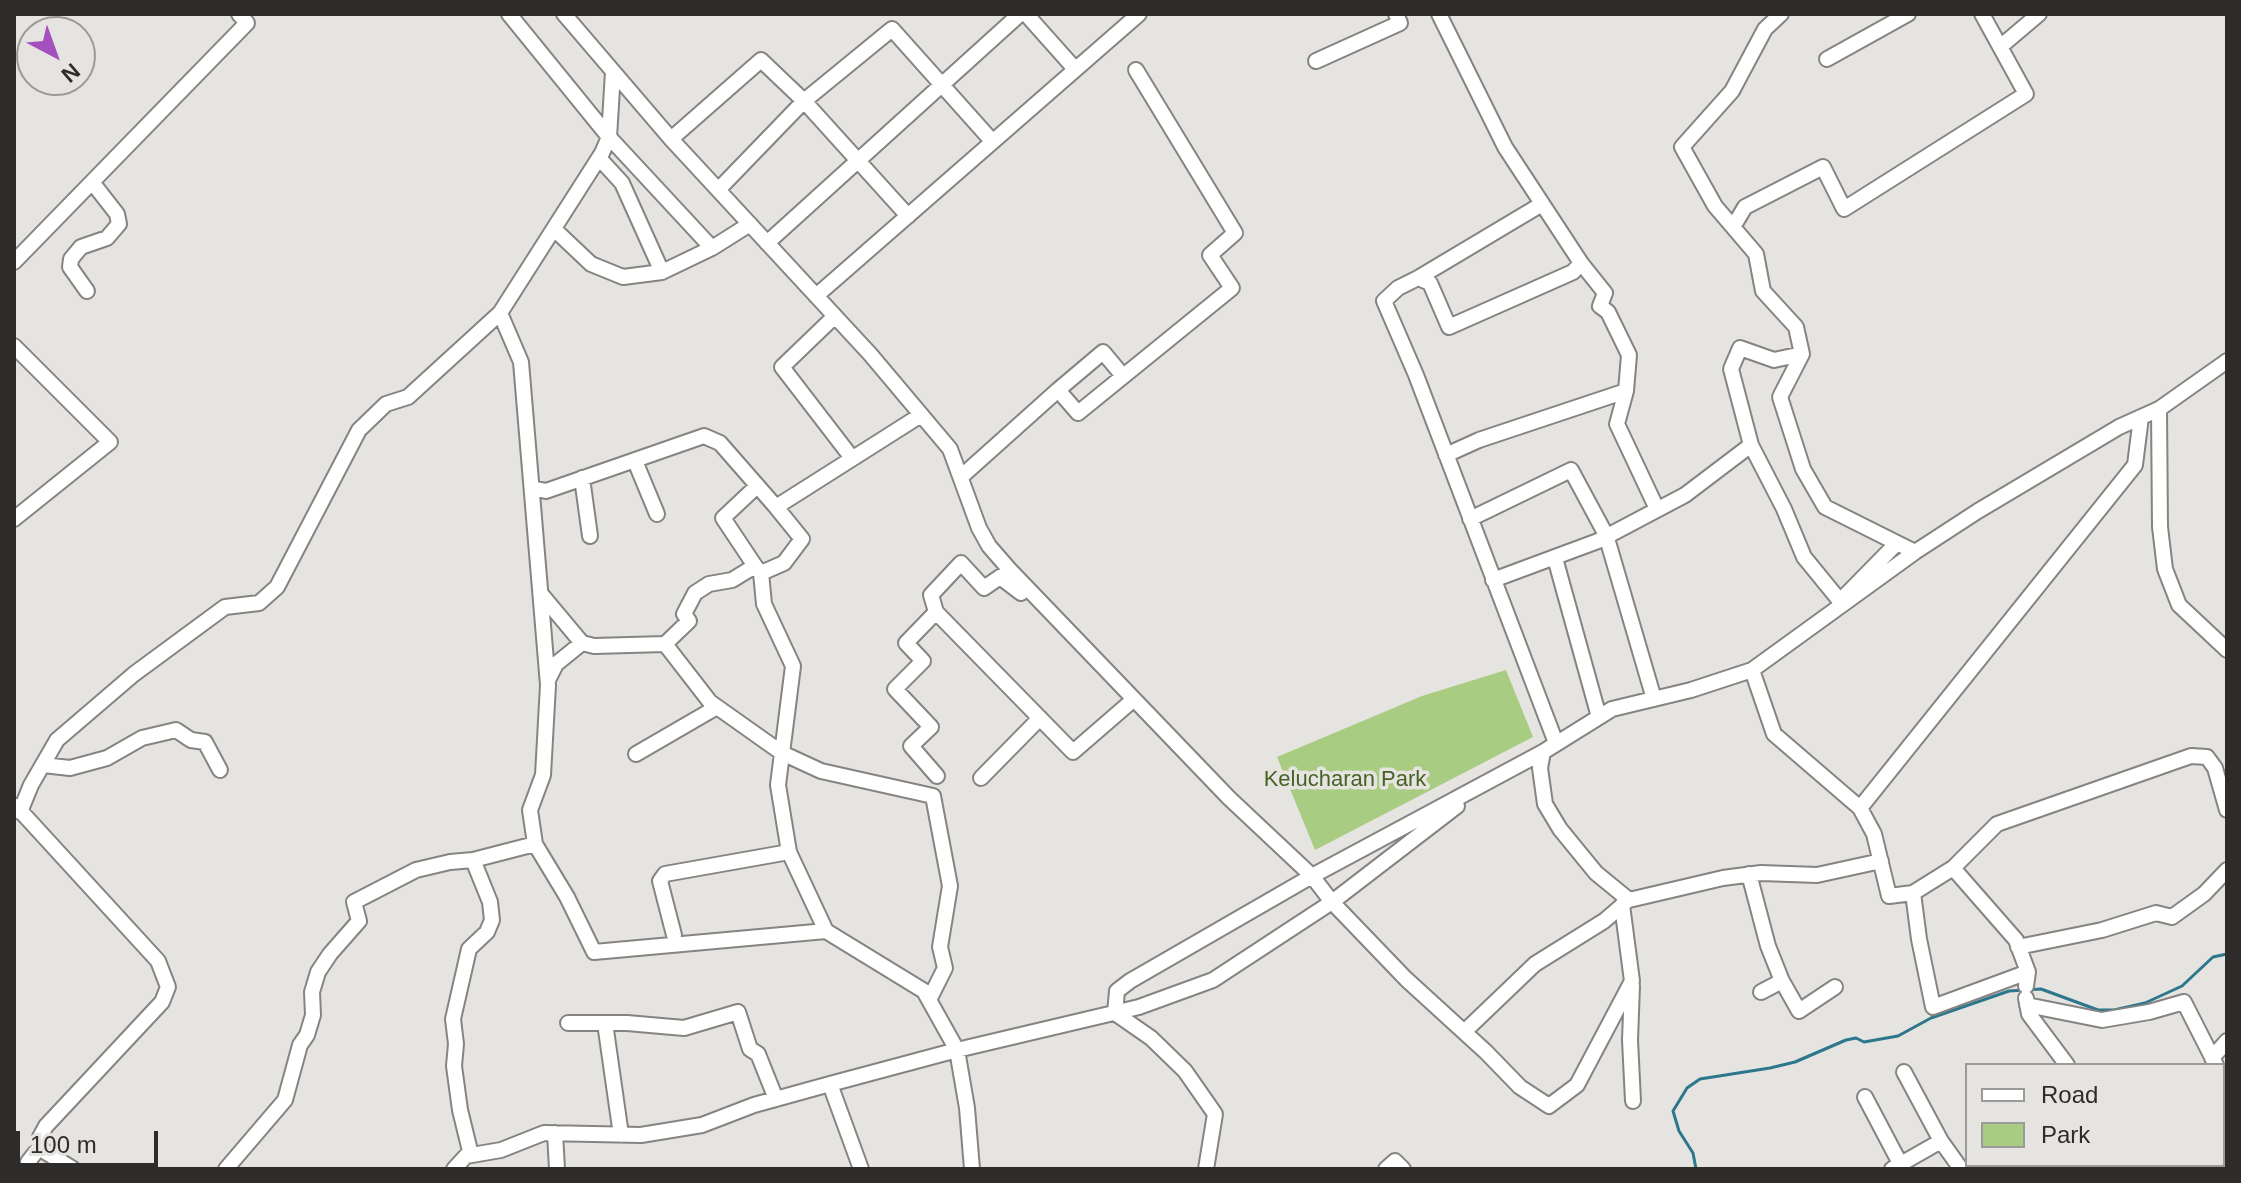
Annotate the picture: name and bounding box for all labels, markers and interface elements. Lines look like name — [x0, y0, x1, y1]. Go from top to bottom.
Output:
north arrow — [16, 16, 96, 96]
text: N — [57, 58, 85, 88]
park label: Kelucharan Park — [1264, 767, 1426, 793]
legend — [1965, 1063, 2225, 1167]
text: Road — [2041, 1081, 2098, 1108]
scale bar — [20, 1115, 162, 1165]
text: Park — [2041, 1121, 2090, 1148]
text: 100 m — [30, 1131, 97, 1158]

